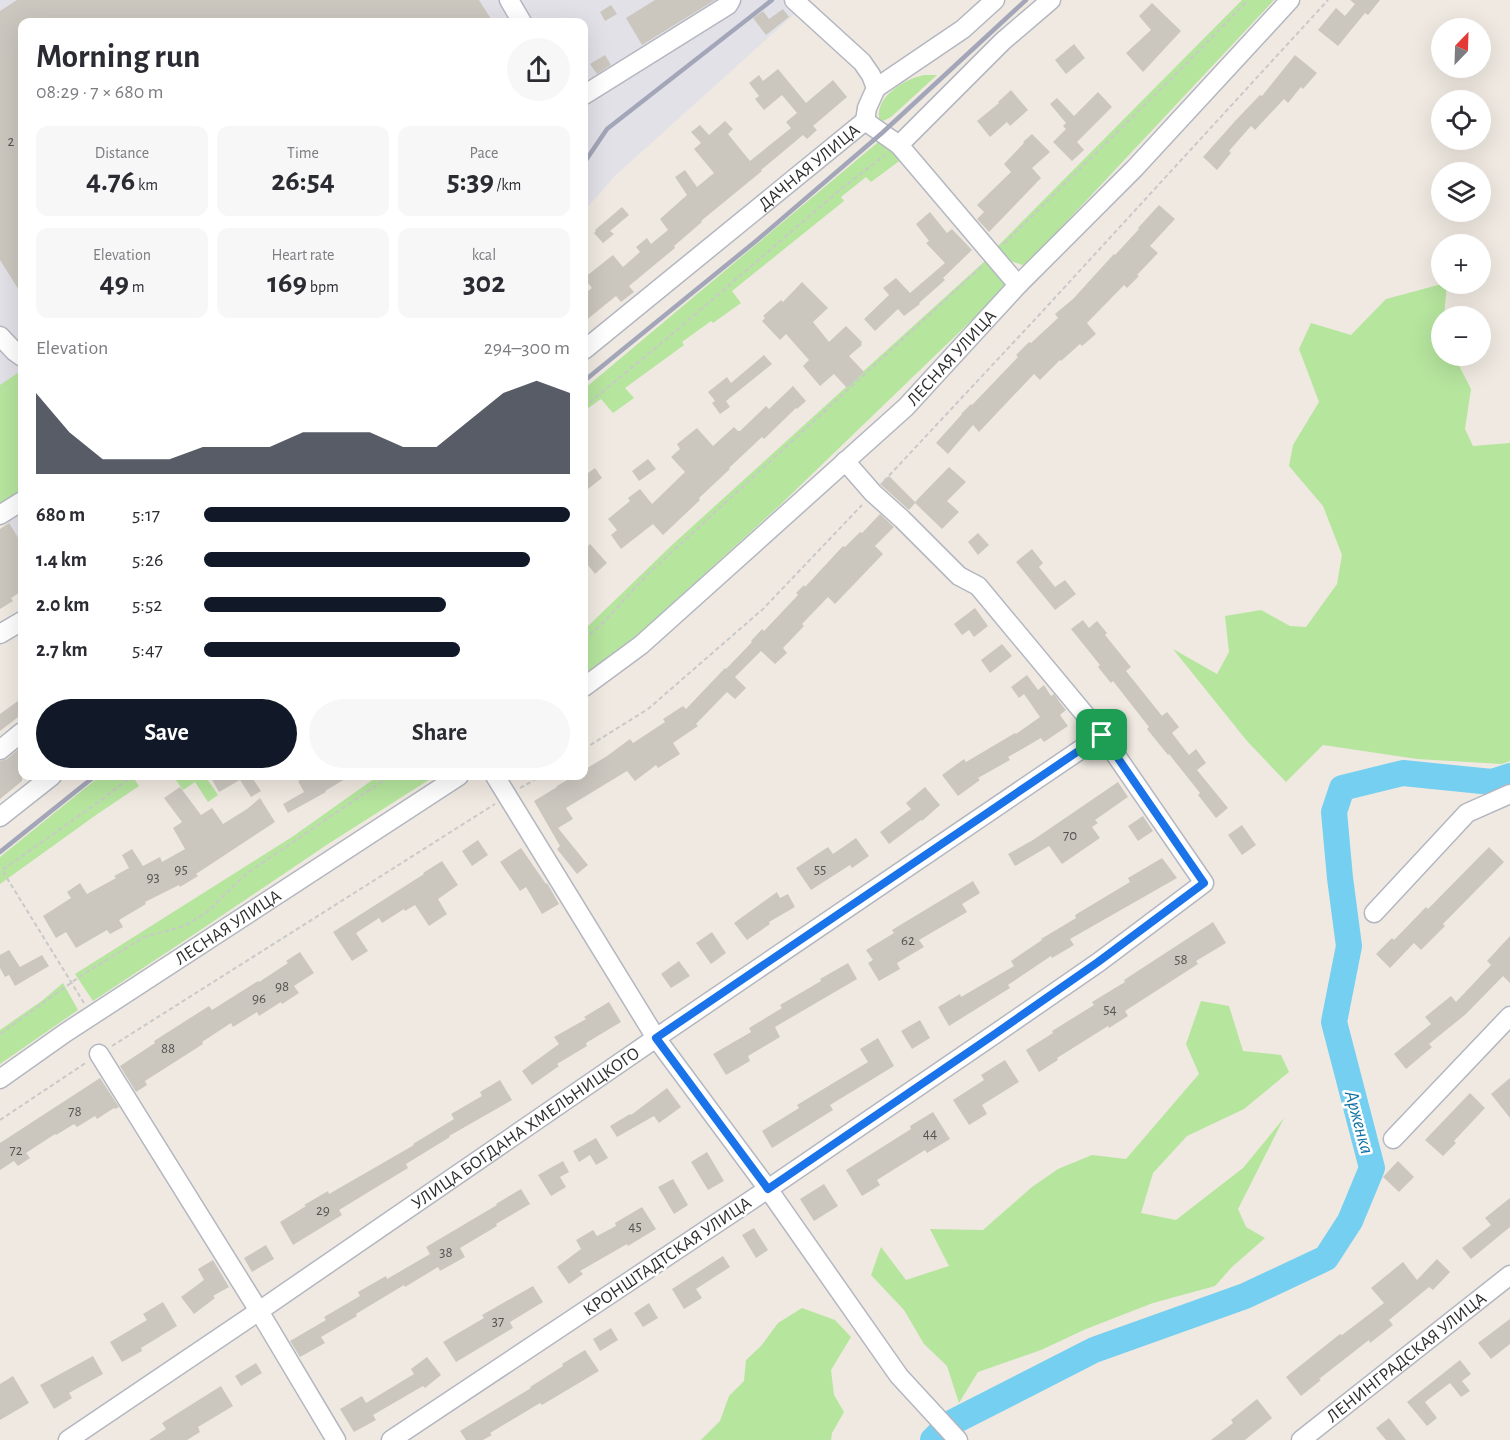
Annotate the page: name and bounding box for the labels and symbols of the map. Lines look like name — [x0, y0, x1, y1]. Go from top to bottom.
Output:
north arrow — [1431, 18, 1491, 78]
street label: ДАЧНАЯ УЛИЦА — [755, 121, 864, 214]
house number: 2 — [8, 134, 15, 149]
street label: ЛЕСНАЯ УЛИЦА — [904, 307, 1000, 410]
pin — [1076, 709, 1127, 760]
house number: 70 — [1063, 828, 1077, 843]
house number: 95 — [174, 862, 188, 877]
house number: 55 — [814, 862, 826, 877]
house number: 93 — [146, 870, 160, 885]
street label: ЛЕСНАЯ УЛИЦА — [172, 886, 285, 969]
house number: 62 — [901, 933, 915, 948]
house number: 58 — [1174, 952, 1188, 967]
house number: 98 — [275, 979, 289, 994]
house number: 96 — [252, 991, 266, 1006]
house number: 54 — [1103, 1002, 1117, 1017]
house number: 88 — [161, 1041, 175, 1056]
street label: УЛИЦА БОГДАНА ХМЕЛЬНИЦКОГО — [409, 1044, 643, 1213]
water label: Арженка — [1341, 1087, 1377, 1156]
house number: 78 — [68, 1104, 82, 1119]
house number: 44 — [923, 1126, 937, 1141]
house number: 72 — [9, 1143, 23, 1158]
street label: КРОНШТАДТСКАЯ УЛИЦА — [580, 1194, 755, 1320]
house number: 29 — [316, 1203, 330, 1218]
house number: 45 — [628, 1219, 642, 1234]
house number: 38 — [439, 1245, 453, 1260]
street label: ЛЕНИНГРАДСКАЯ УЛИЦА — [1324, 1289, 1490, 1426]
house number: 37 — [492, 1314, 504, 1329]

